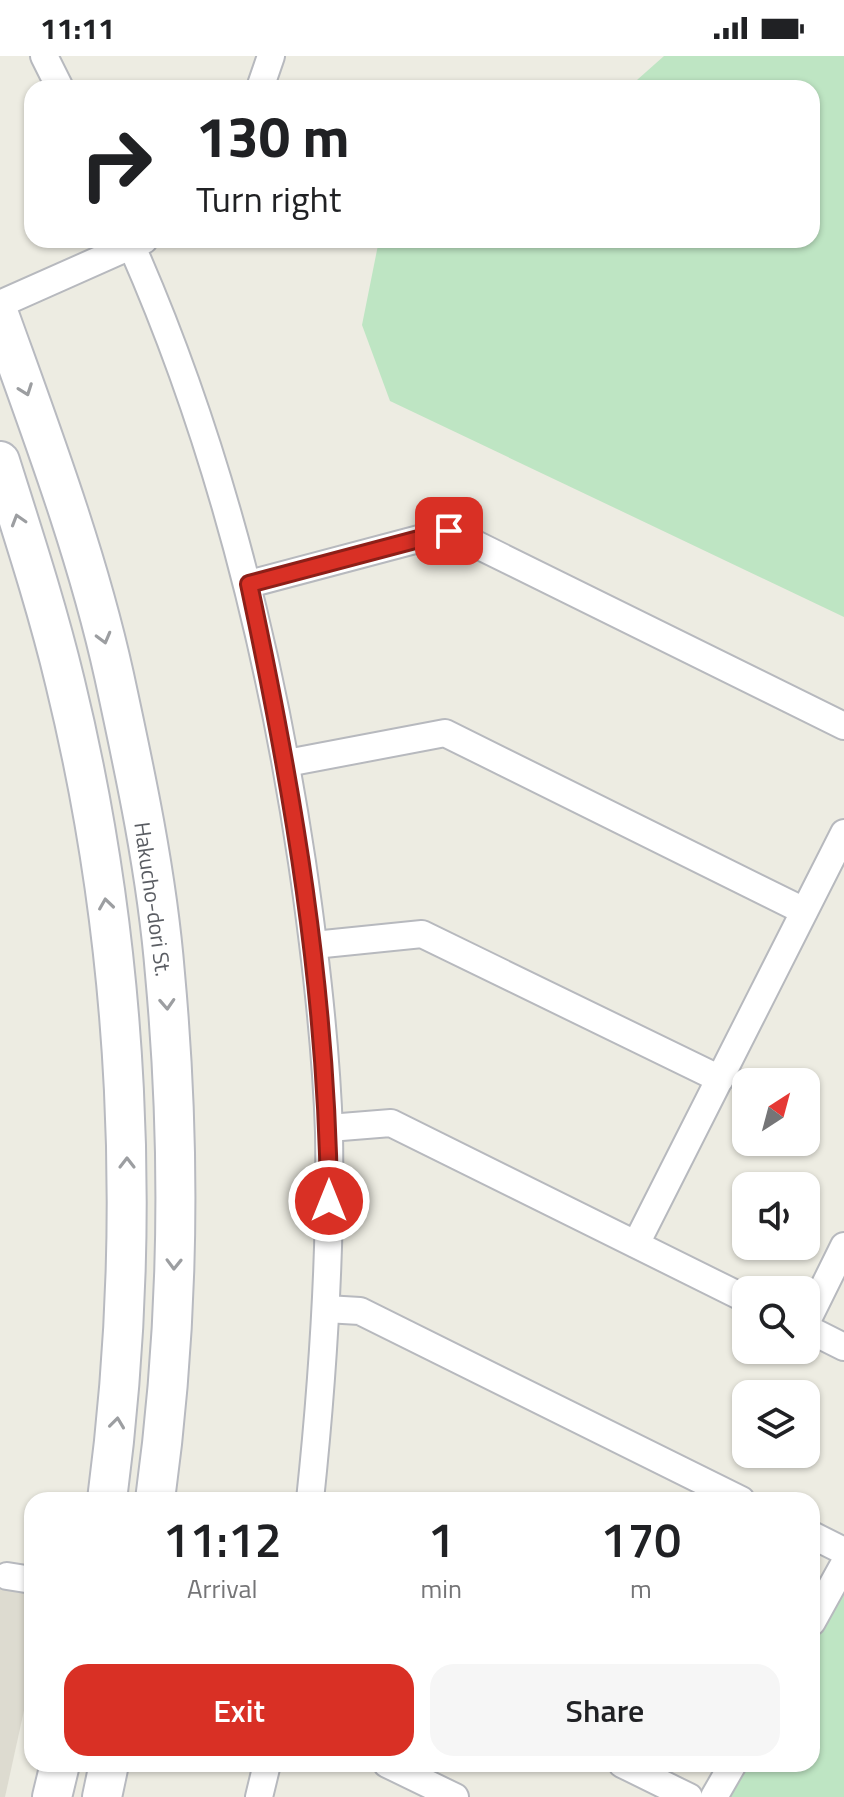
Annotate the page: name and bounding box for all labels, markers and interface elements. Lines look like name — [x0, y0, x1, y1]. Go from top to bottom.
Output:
text: 11:11 — [40, 5, 115, 51]
text: 130 m — [196, 94, 349, 179]
icon: right — [64, 112, 168, 216]
text: Turn right — [196, 171, 341, 226]
one-way arrow — [16, 382, 33, 396]
pin — [415, 497, 483, 565]
icon: arrive — [427, 509, 471, 553]
one-way arrow — [11, 513, 27, 527]
one-way arrow — [95, 630, 112, 644]
street label: Hakucho-dori St. — [125, 820, 181, 978]
one-way arrow — [97, 897, 114, 910]
one-way arrow — [158, 998, 175, 1011]
north arrow — [732, 1068, 820, 1156]
map controls — [732, 1068, 820, 1468]
one-way arrow — [118, 1156, 136, 1169]
position arrow — [287, 1159, 371, 1243]
button: sound — [732, 1172, 820, 1260]
one-way arrow — [165, 1258, 183, 1271]
button: search — [732, 1276, 820, 1364]
button: layers — [732, 1380, 820, 1468]
one-way arrow — [109, 1416, 126, 1429]
text: 11:12 — [163, 1503, 282, 1576]
text: 1 — [428, 1503, 455, 1576]
text: 170 — [601, 1503, 681, 1576]
text: Arrival — [187, 1569, 257, 1608]
text: min — [420, 1569, 462, 1608]
text: m — [630, 1569, 652, 1608]
button: Exit — [64, 1664, 414, 1756]
button: Share — [430, 1664, 780, 1756]

